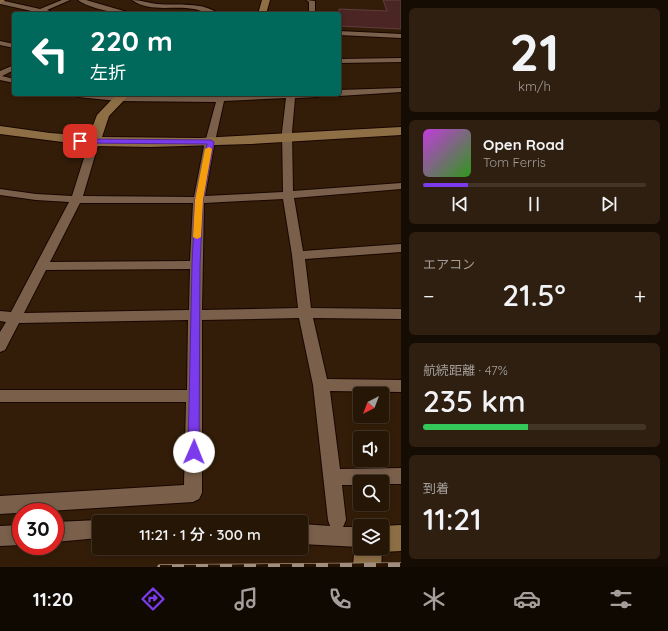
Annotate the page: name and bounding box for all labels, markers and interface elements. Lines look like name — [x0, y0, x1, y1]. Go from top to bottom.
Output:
text: 21 — [510, 19, 559, 84]
text: 220 m — [90, 23, 173, 58]
icon: left — [24, 28, 76, 80]
text: 左折 — [90, 61, 126, 84]
text: km/h — [518, 78, 551, 94]
pin — [63, 124, 97, 158]
icon: arrive — [69, 130, 91, 152]
text: Open Road — [483, 135, 564, 154]
text: Tom Ferris — [483, 154, 546, 170]
icon: previous — [449, 193, 471, 215]
icon: pause — [523, 193, 545, 215]
icon: next — [598, 193, 620, 215]
text: エアコン — [423, 256, 475, 272]
text: 21.5° — [502, 276, 566, 314]
text: − — [423, 282, 434, 310]
text: + — [634, 282, 646, 310]
text: 航続距離 · 47% — [423, 362, 508, 378]
text: 235 km — [423, 382, 526, 420]
north arrow — [353, 387, 389, 423]
map controls — [353, 387, 389, 555]
position arrow — [173, 431, 215, 473]
button: sound — [353, 431, 389, 467]
button: search — [353, 475, 389, 511]
text: 到着 — [423, 480, 449, 496]
text: 11:21 — [423, 500, 482, 538]
speed limit sign: 30 — [12, 503, 64, 555]
button: layers — [353, 519, 389, 555]
text: 11:21 · 1 分 · 300 m — [139, 525, 261, 544]
icon: directions — [139, 585, 167, 613]
icon: music — [232, 585, 260, 613]
icon: phone — [326, 585, 354, 613]
icon: climate — [420, 585, 448, 613]
icon: car — [513, 585, 541, 613]
icon: filters — [607, 585, 635, 613]
text: 11:20 — [33, 588, 73, 611]

